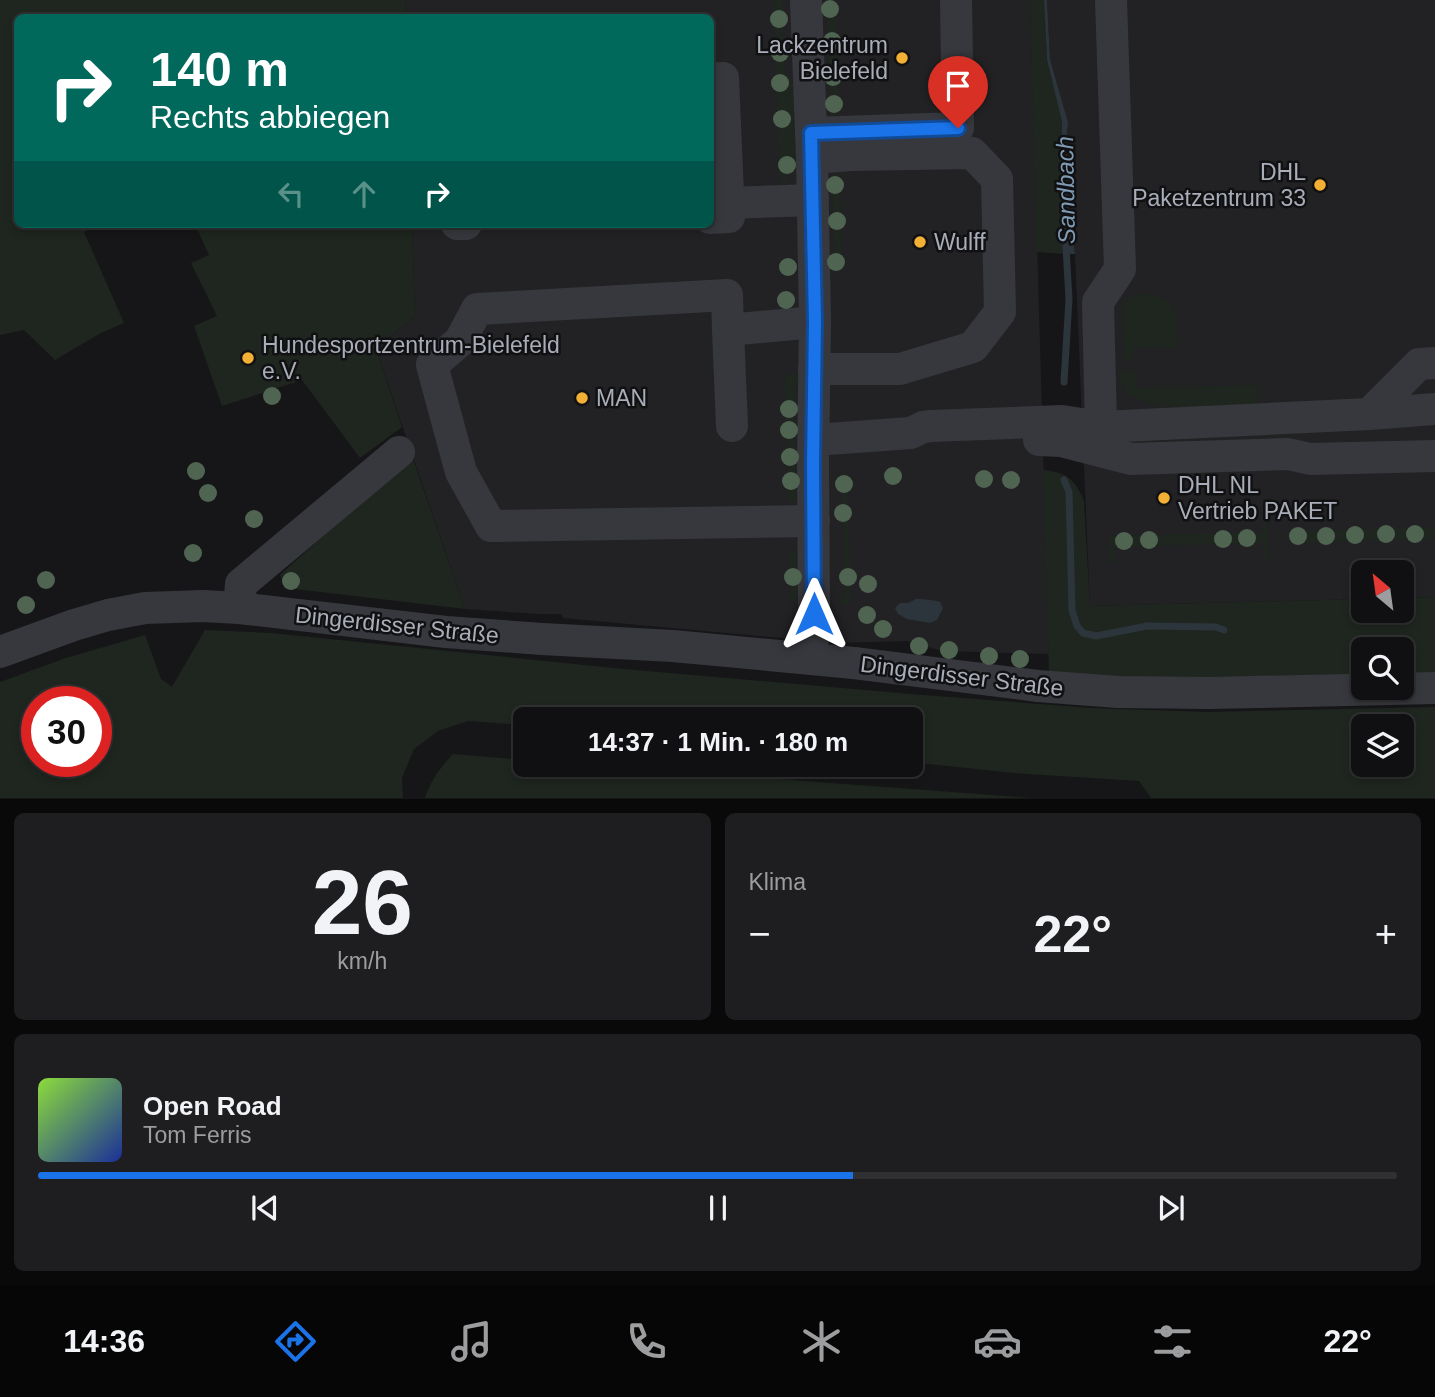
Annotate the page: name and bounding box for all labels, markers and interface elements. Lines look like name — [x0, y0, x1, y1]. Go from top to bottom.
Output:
place label: Lackzentrum Bielefeld — [756, 32, 888, 84]
icon: right — [35, 42, 126, 133]
text: 140 m — [150, 42, 289, 96]
marker: Lackzentrum Bielefeld — [894, 50, 910, 66]
pin — [928, 56, 988, 128]
icon: arrive — [939, 67, 977, 105]
text: Rechts abbiegen — [150, 99, 390, 135]
water label: Sandbach — [1051, 136, 1080, 244]
place label: DHL Paketzentrum 33 — [1132, 159, 1306, 211]
icon: left — [272, 175, 310, 213]
icon: ahead — [345, 175, 383, 213]
icon: right — [418, 175, 456, 213]
marker: DHL Paketzentrum 33 — [1312, 177, 1328, 193]
place label: Wulff — [934, 229, 986, 255]
marker: Wulff — [912, 234, 928, 250]
place label: Hundesportzentrum-Bielefeld e.V. — [262, 332, 560, 384]
marker: Hundesportzentrum-Bielefeld e.V. — [240, 350, 256, 366]
place label: MAN — [596, 385, 647, 411]
marker: MAN — [574, 390, 590, 406]
place label: DHL NL Vertrieb PAKET — [1178, 472, 1337, 524]
marker: DHL NL Vertrieb PAKET — [1156, 490, 1172, 506]
north arrow — [1351, 560, 1414, 623]
map controls — [1351, 560, 1414, 777]
position arrow — [777, 577, 851, 651]
street label: Dingerdisser Straße — [294, 601, 500, 649]
button: search — [1351, 637, 1414, 700]
street label: Dingerdisser Straße — [859, 651, 1065, 701]
speed limit sign: 30 — [21, 686, 112, 777]
button: layers — [1351, 714, 1414, 777]
text: 14:37 · 1 Min. · 180 m — [588, 727, 848, 757]
text: 26 — [312, 852, 413, 953]
text: Klima — [749, 869, 806, 895]
text: 22° — [1033, 905, 1112, 963]
text: − — [749, 913, 771, 955]
text: + — [1375, 913, 1397, 955]
text: km/h — [337, 948, 387, 974]
text: Open Road — [143, 1091, 282, 1121]
text: Tom Ferris — [143, 1122, 252, 1148]
icon: previous — [246, 1189, 284, 1227]
icon: pause — [699, 1189, 737, 1227]
icon: next — [1152, 1189, 1190, 1227]
icon: directions — [271, 1317, 320, 1366]
icon: music — [447, 1317, 496, 1366]
icon: phone — [622, 1317, 671, 1366]
icon: climate — [797, 1317, 846, 1366]
icon: car — [973, 1317, 1022, 1366]
icon: filters — [1148, 1317, 1197, 1366]
text: 14:36 — [63, 1323, 145, 1359]
text: 22° — [1323, 1323, 1372, 1359]

